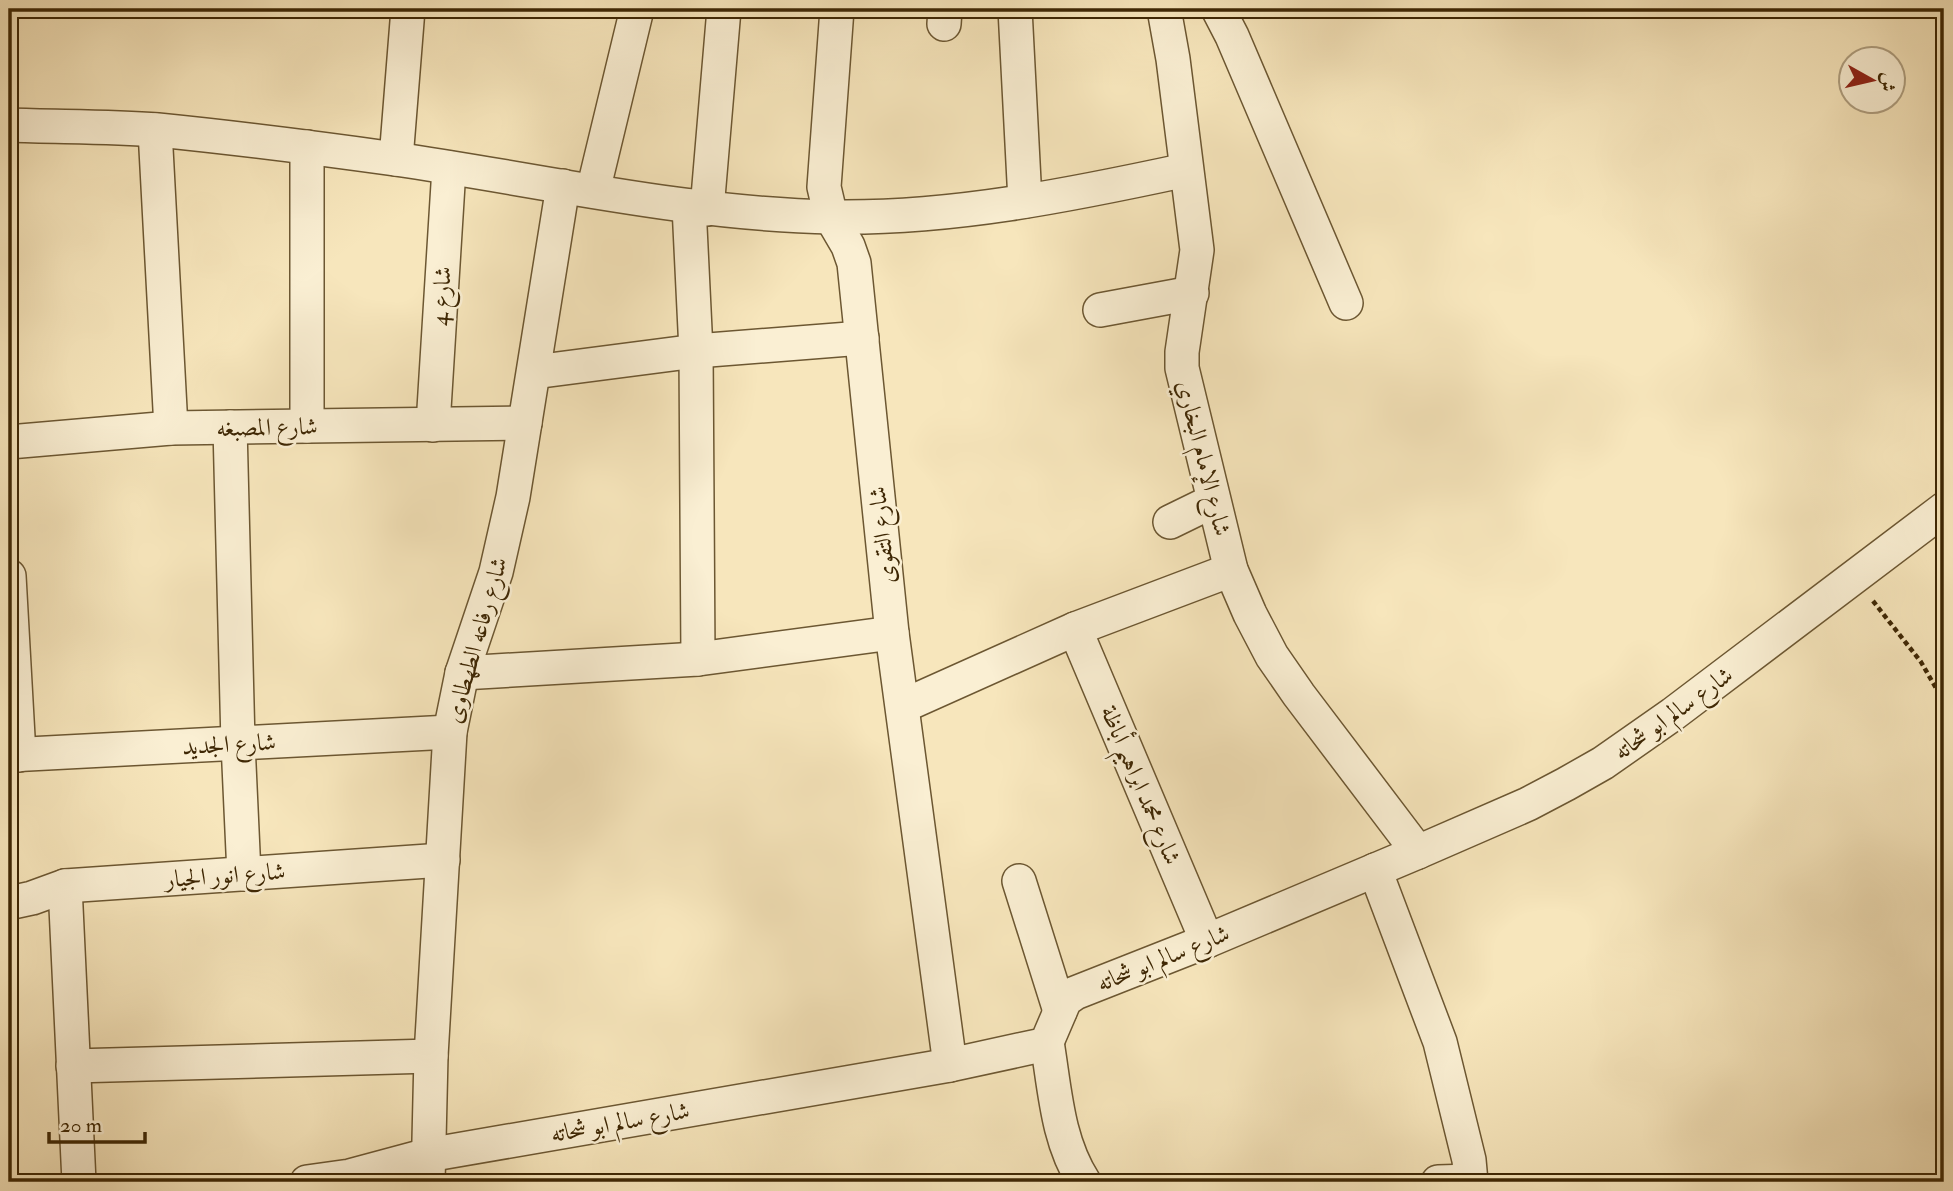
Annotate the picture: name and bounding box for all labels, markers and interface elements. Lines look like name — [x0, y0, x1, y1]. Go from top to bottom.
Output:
north arrow — [1838, 46, 1908, 116]
text: ش — [1875, 71, 1901, 93]
street label: شارع 4 — [424, 265, 463, 327]
street label: شارع الإمام البخاري — [1164, 377, 1238, 540]
street label: شارع المصبغه — [216, 411, 318, 448]
street label: شارع التقوى — [862, 484, 907, 585]
street label: شارع رفاعه الطهطاوى — [438, 554, 519, 728]
street label: شارع سالم ابو شحاته — [1607, 660, 1742, 771]
street label: شارع محمد ابراهيم أباظة — [1086, 700, 1190, 873]
street label: شارع الجديد — [181, 727, 277, 766]
street label: شارع انور الجيار — [162, 856, 287, 899]
street label: شارع سالم ابو شحاته — [1092, 918, 1236, 1004]
street label: شارع سالم ابو شحاته — [548, 1095, 693, 1155]
scale bar — [49, 1100, 145, 1144]
text: 20 m — [60, 1112, 102, 1139]

